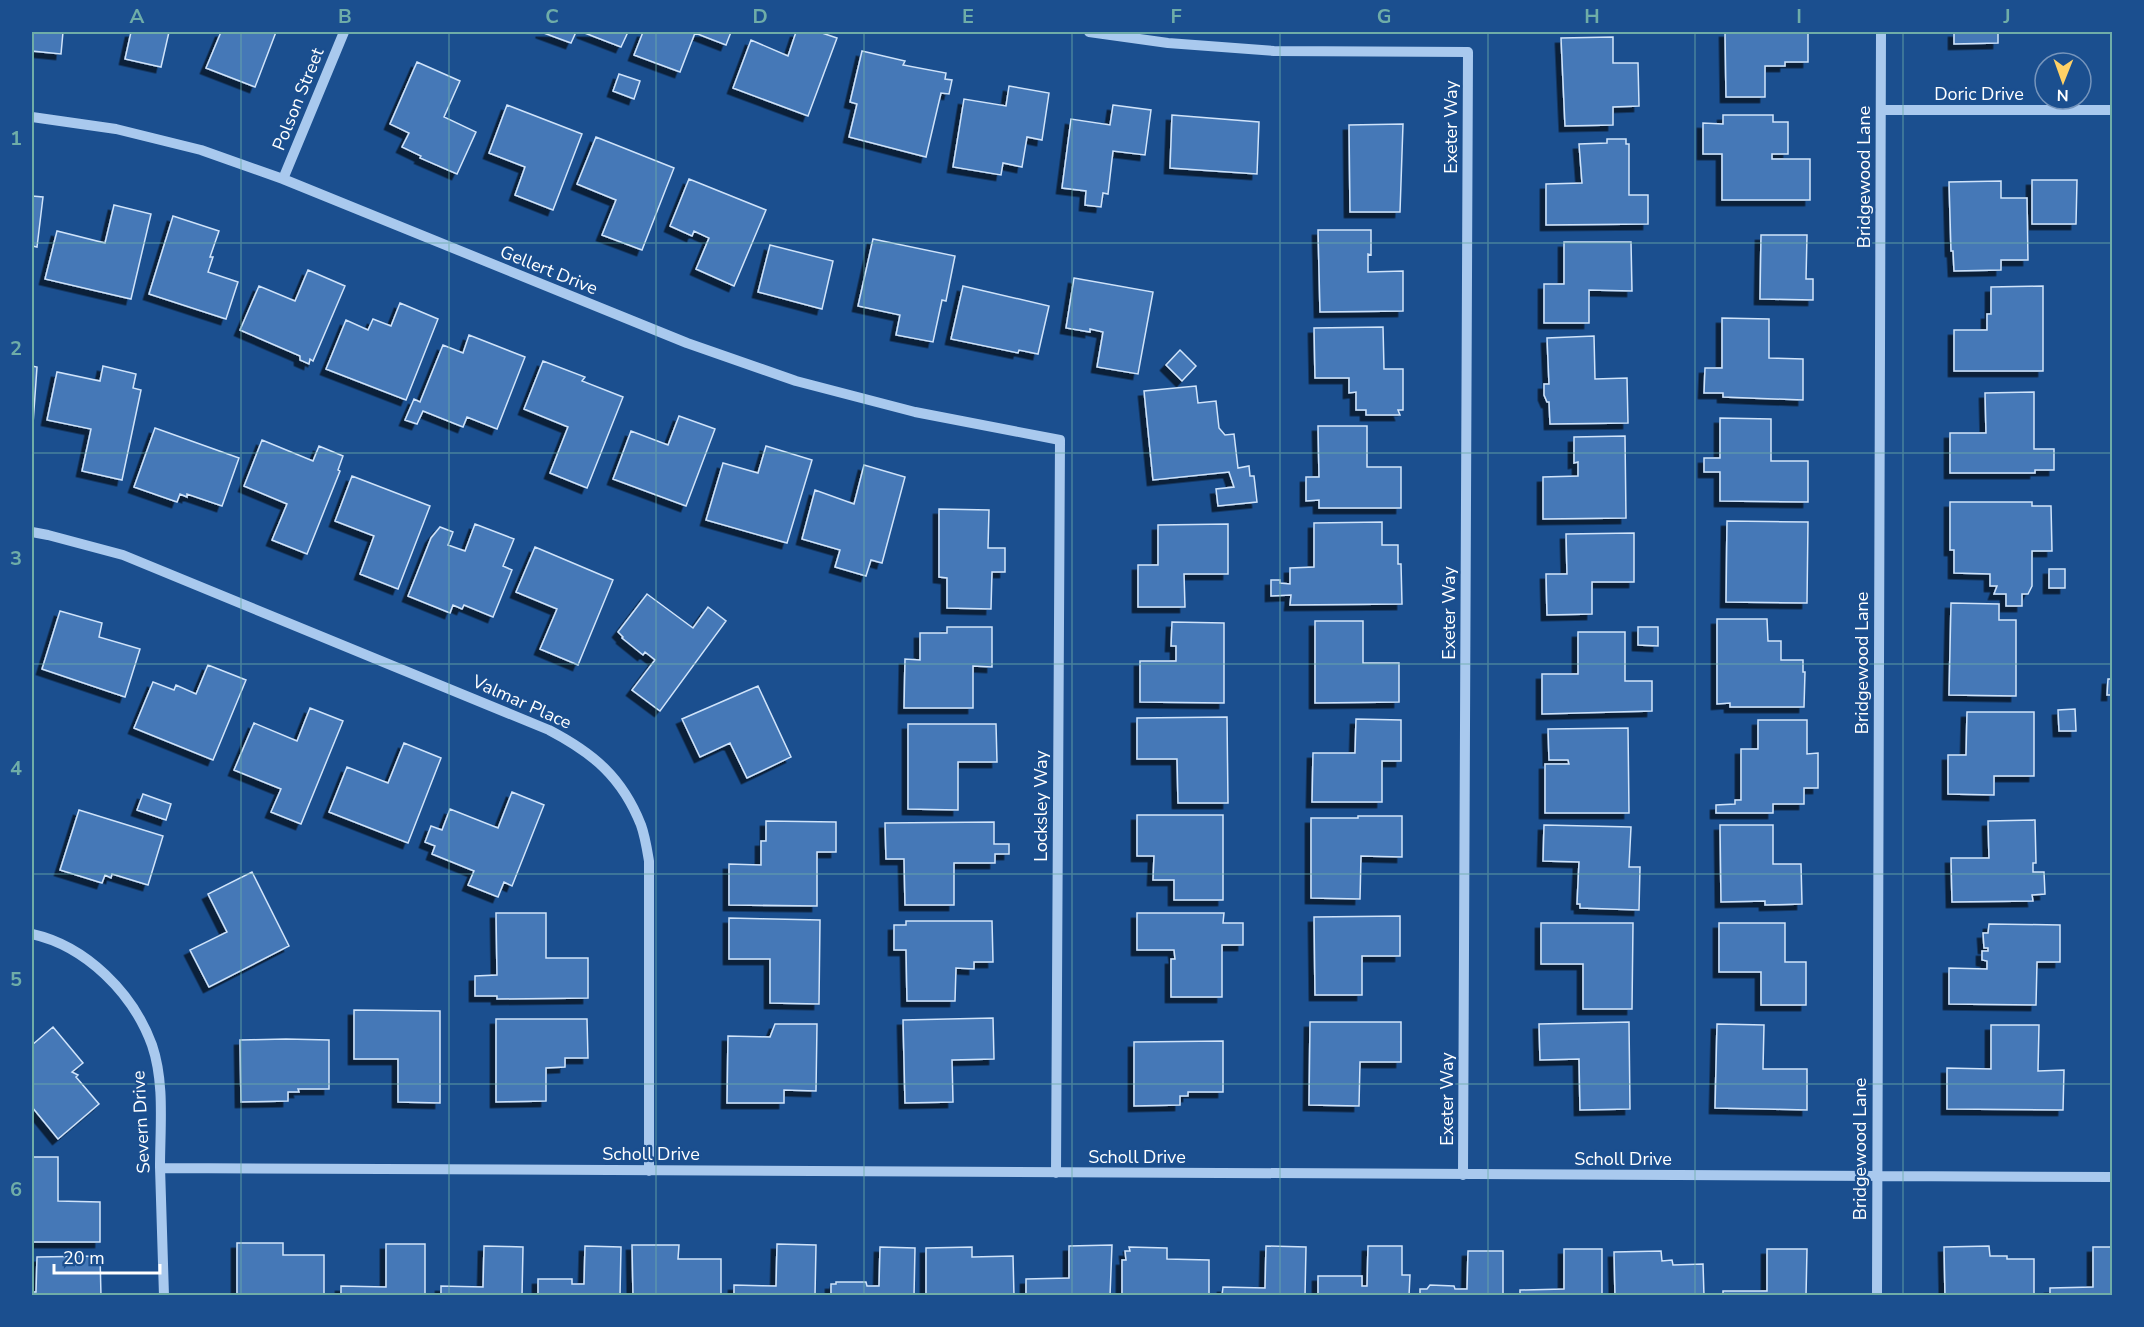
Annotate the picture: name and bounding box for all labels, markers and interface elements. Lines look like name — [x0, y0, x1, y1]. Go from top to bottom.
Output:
text: A — [130, 3, 145, 30]
text: B — [338, 3, 352, 30]
text: C — [545, 3, 559, 30]
text: D — [752, 3, 768, 30]
text: E — [962, 3, 974, 30]
text: F — [1170, 3, 1182, 30]
text: G — [1377, 3, 1391, 30]
text: H — [1584, 3, 1600, 30]
text: I — [1796, 3, 1802, 30]
text: J — [2002, 3, 2011, 30]
street label: Polson Street — [266, 43, 330, 154]
north arrow — [2033, 51, 2093, 111]
street label: Exeter Way — [1439, 79, 1463, 174]
street label: Doric Drive — [1934, 82, 2024, 106]
text: N — [2057, 84, 2069, 106]
street label: Bridgewood Lane — [1852, 106, 1876, 248]
text: 1 — [10, 125, 22, 152]
street label: Gellert Drive — [497, 240, 601, 300]
text: 2 — [10, 335, 22, 362]
text: 3 — [10, 545, 22, 572]
street label: Exeter Way — [1437, 565, 1461, 660]
street label: Bridgewood Lane — [1850, 592, 1874, 734]
street label: Valmar Place — [468, 669, 575, 735]
street label: Locksley Way — [1029, 749, 1053, 862]
text: 4 — [10, 755, 22, 782]
text: 5 — [10, 966, 22, 993]
street label: Exeter Way — [1435, 1051, 1459, 1146]
street label: Severn Drive — [126, 1070, 156, 1174]
street label: Bridgewood Lane — [1848, 1078, 1872, 1220]
street label: Scholl Drive — [602, 1142, 700, 1166]
street label: Scholl Drive — [1088, 1145, 1186, 1169]
street label: Scholl Drive — [1574, 1147, 1672, 1171]
text: 6 — [10, 1176, 22, 1203]
scale bar — [54, 1237, 160, 1275]
text: 20 m — [63, 1246, 105, 1270]

